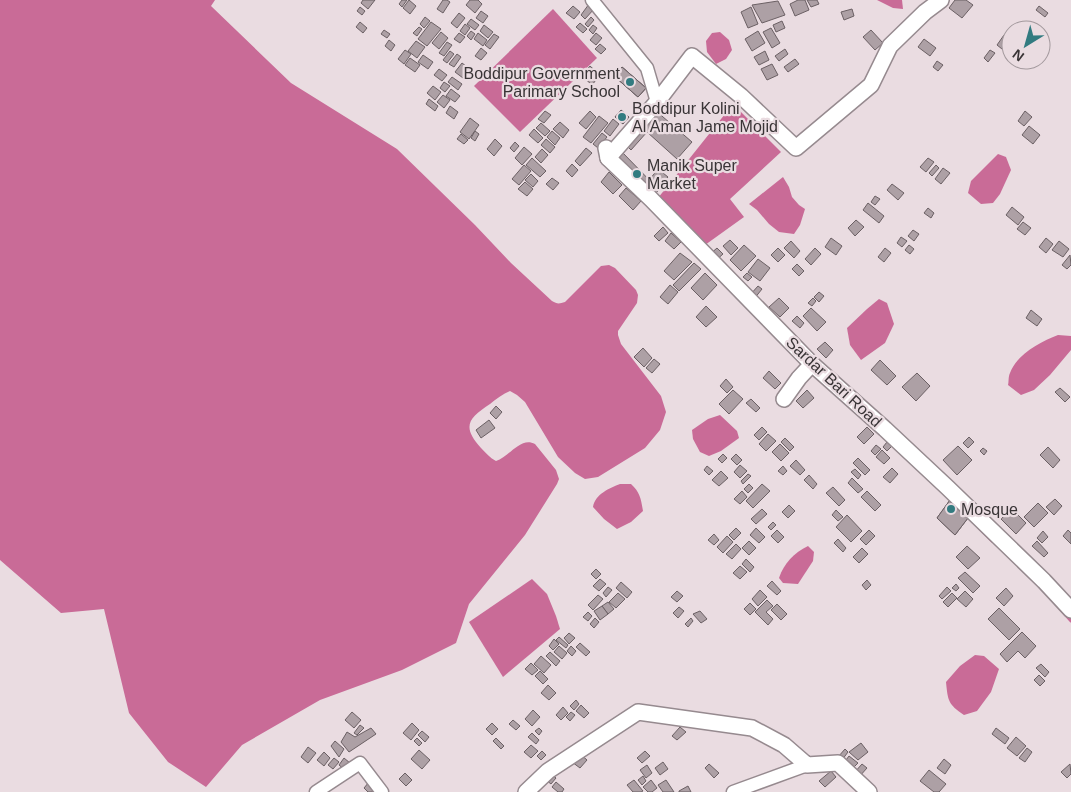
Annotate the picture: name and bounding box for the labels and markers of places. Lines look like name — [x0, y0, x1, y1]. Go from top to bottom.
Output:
place label: Boddipur Government Parimary School — [463, 65, 621, 100]
marker: Boddipur Government Parimary School — [624, 76, 636, 88]
place label: Boddipur Kolini Al Aman Jame Mojid — [632, 100, 778, 135]
marker: Boddipur Kolini Al Aman Jame Mojid — [616, 111, 628, 123]
place label: Manik Super Market — [647, 157, 737, 192]
marker: Manik Super Market — [631, 168, 643, 180]
place label: Mosque — [961, 501, 1018, 518]
marker: Mosque — [945, 503, 957, 515]

